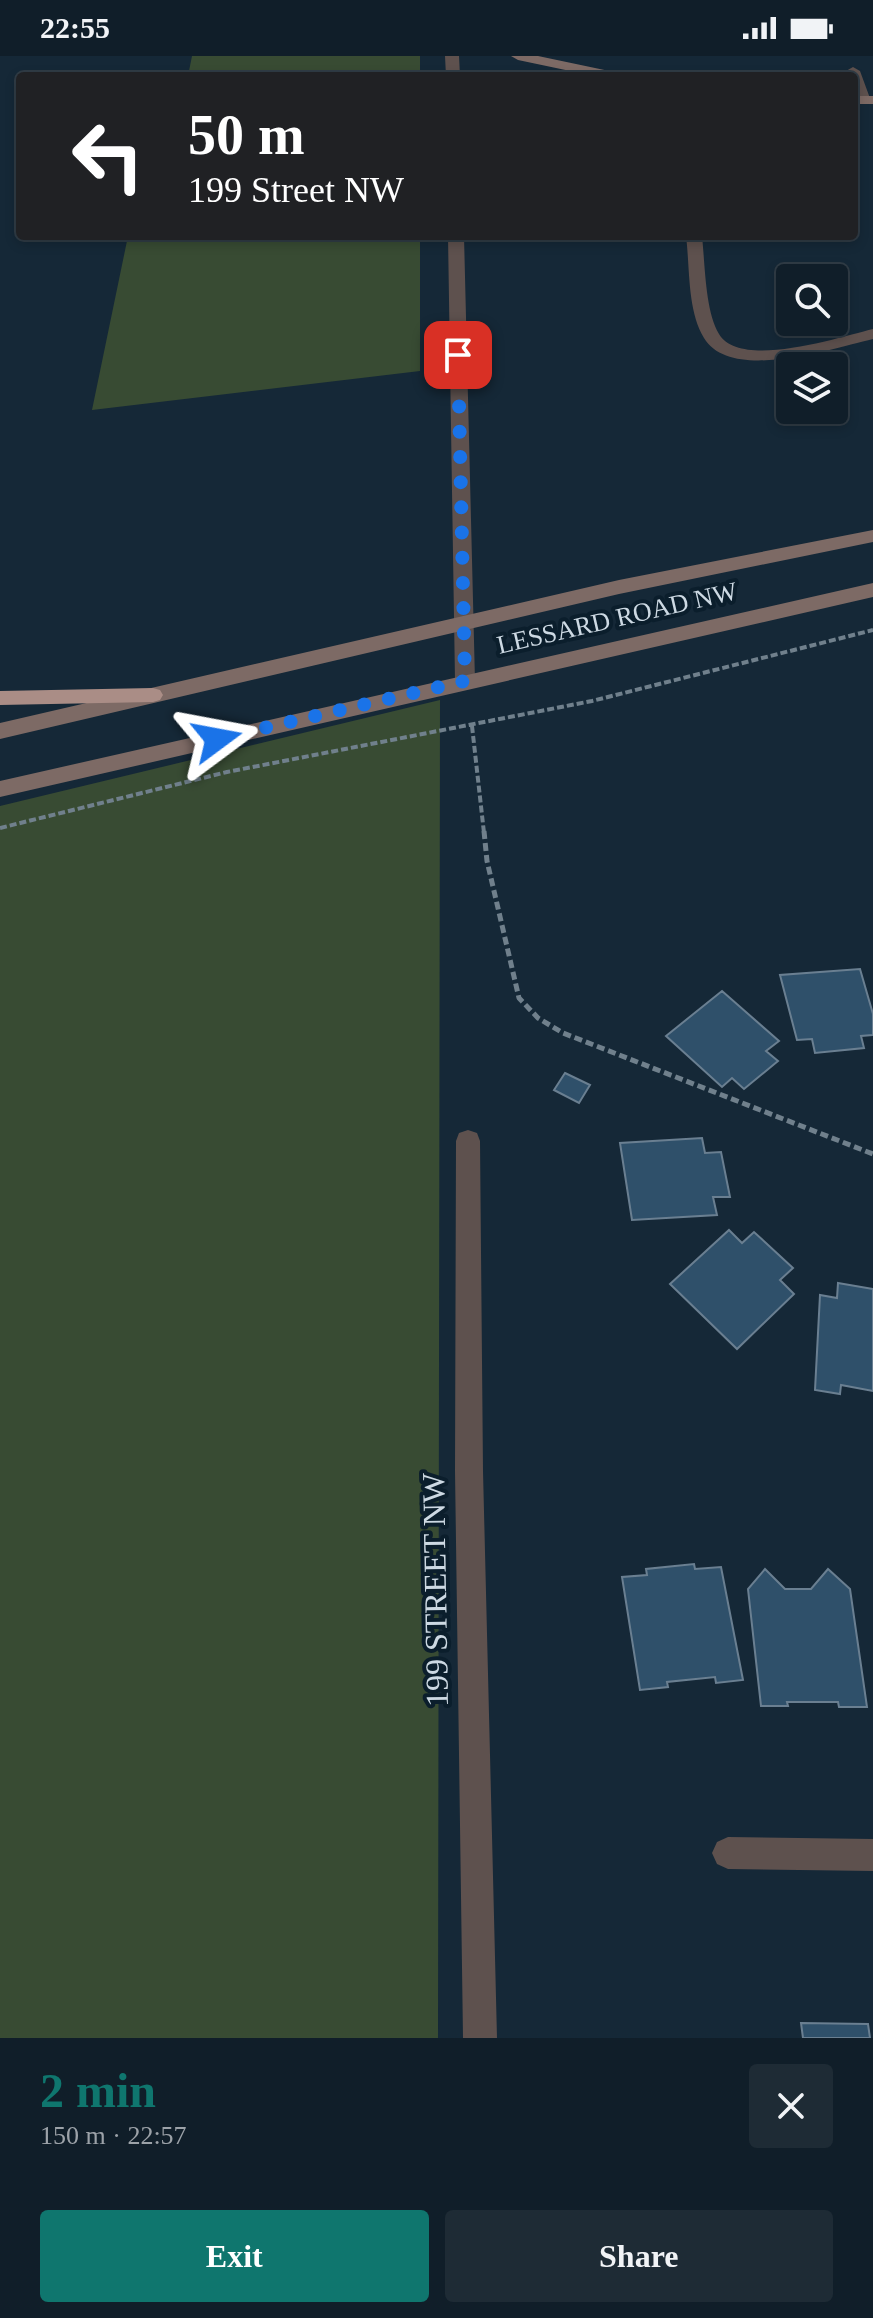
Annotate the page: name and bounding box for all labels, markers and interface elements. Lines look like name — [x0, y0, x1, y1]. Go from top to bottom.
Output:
text: 22:55 — [40, 11, 110, 44]
icon: left — [56, 104, 160, 208]
text: 50 m — [188, 104, 305, 166]
text: 199 Street NW — [188, 170, 404, 210]
map controls — [776, 264, 848, 424]
button: search — [776, 264, 848, 336]
pin — [424, 321, 492, 389]
icon: arrive — [436, 333, 480, 377]
button: layers — [776, 352, 848, 424]
street label: LESSARD ROAD NW — [494, 576, 740, 660]
position arrow — [175, 697, 259, 781]
street label: 199 STREET NW — [415, 1472, 455, 1707]
text: 2 min — [40, 2064, 156, 2117]
button: close — [749, 2064, 833, 2148]
text: 150 m · 22:57 — [40, 2121, 187, 2150]
button: Exit — [40, 2210, 429, 2302]
button: Share — [445, 2210, 833, 2302]

